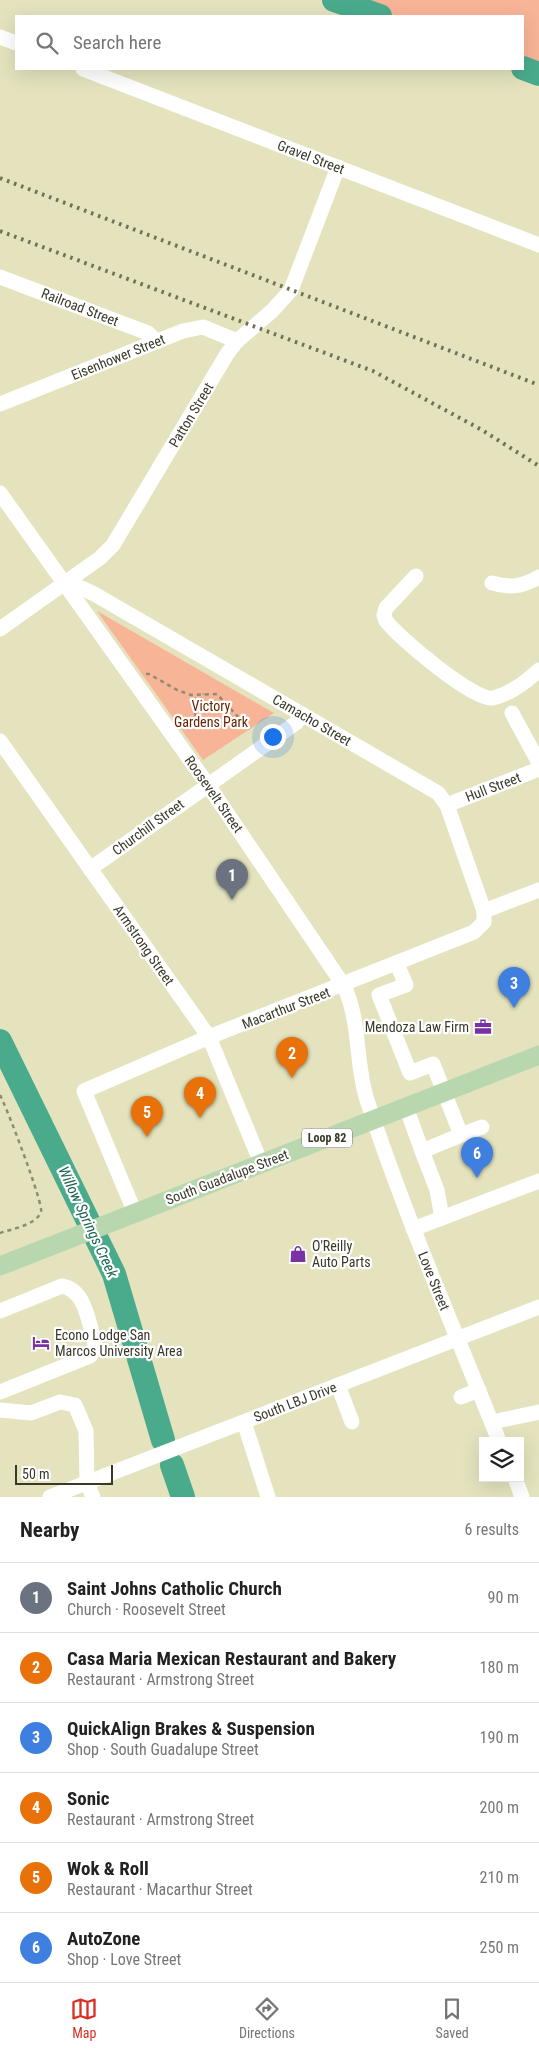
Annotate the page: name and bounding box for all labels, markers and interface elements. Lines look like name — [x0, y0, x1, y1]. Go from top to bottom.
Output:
search box — [15, 15, 524, 70]
icon: search — [33, 29, 61, 57]
text: Search here — [73, 31, 161, 54]
street label: Gravel Street — [275, 137, 347, 177]
street label: Railroad Street — [39, 285, 121, 329]
street label: Eisenhower Street — [69, 331, 167, 383]
street label: Patton Street — [166, 380, 216, 450]
street label: Camacho Street — [270, 691, 354, 749]
park label: Victory Gardens Park — [174, 698, 249, 730]
your location — [260, 724, 286, 750]
street label: Roosevelt Street — [182, 752, 246, 836]
street label: Hull Street — [463, 769, 523, 805]
street label: Churchill Street — [109, 796, 187, 858]
pin: 1 — [216, 859, 248, 900]
street label: Armstrong Street — [110, 902, 178, 988]
pin: 3 — [498, 967, 530, 1008]
street label: Macarthur Street — [240, 984, 332, 1032]
office icon: Mendoza Law Firm — [473, 1017, 493, 1037]
place label: Mendoza Law Firm — [365, 1019, 469, 1035]
pin: 2 — [276, 1037, 308, 1078]
pin: 4 — [184, 1077, 216, 1118]
pin: 5 — [131, 1096, 163, 1137]
road number: Loop 82 — [302, 1128, 352, 1148]
pin: 6 — [461, 1137, 493, 1178]
street label: South Guadalupe Street — [163, 1146, 291, 1208]
water label: Willow Springs Creek — [54, 1163, 122, 1281]
place label: O'Reilly Auto Parts — [312, 1238, 371, 1270]
shop icon: O'Reilly Auto Parts — [288, 1244, 308, 1264]
street label: Love Street — [415, 1249, 453, 1313]
place label: Econo Lodge San Marcos University Area — [55, 1327, 182, 1359]
hotel icon: Econo Lodge San Marcos University Area — [31, 1333, 51, 1353]
street label: South LBJ Drive — [251, 1379, 339, 1425]
map controls — [479, 1437, 524, 1482]
button: layers — [479, 1437, 524, 1482]
scale bar — [15, 1462, 112, 1485]
text: 50 m — [22, 1466, 50, 1482]
text: Nearby — [20, 1518, 79, 1542]
text: 6 results — [464, 1520, 519, 1539]
text: Saint Johns Catholic Church — [67, 1577, 282, 1600]
text: 1 — [32, 1588, 40, 1607]
text: 90 m — [487, 1588, 519, 1607]
text: Church · Roosevelt Street — [67, 1600, 226, 1619]
text: Casa Maria Mexican Restaurant and Bakery — [67, 1647, 396, 1670]
text: 2 — [32, 1658, 40, 1677]
text: 180 m — [480, 1658, 519, 1677]
text: Restaurant · Armstrong Street — [67, 1670, 254, 1689]
text: QuickAlign Brakes & Suspension — [67, 1717, 315, 1740]
text: 3 — [32, 1728, 40, 1747]
text: 190 m — [480, 1728, 519, 1747]
text: Shop · South Guadalupe Street — [67, 1740, 259, 1759]
text: Sonic — [67, 1787, 110, 1810]
text: 4 — [32, 1798, 40, 1817]
text: 200 m — [480, 1798, 519, 1817]
text: Restaurant · Armstrong Street — [67, 1810, 254, 1829]
text: Wok & Roll — [67, 1857, 149, 1880]
text: 5 — [32, 1868, 40, 1887]
text: 210 m — [480, 1868, 519, 1887]
text: Restaurant · Macarthur Street — [67, 1880, 253, 1899]
text: AutoZone — [67, 1927, 140, 1950]
text: 6 — [32, 1938, 40, 1957]
text: 250 m — [480, 1938, 519, 1957]
text: Shop · Love Street — [67, 1950, 181, 1969]
tab: Map — [70, 1995, 98, 2041]
tab: Directions — [239, 1995, 295, 2041]
tab: Saved — [435, 1995, 469, 2041]

